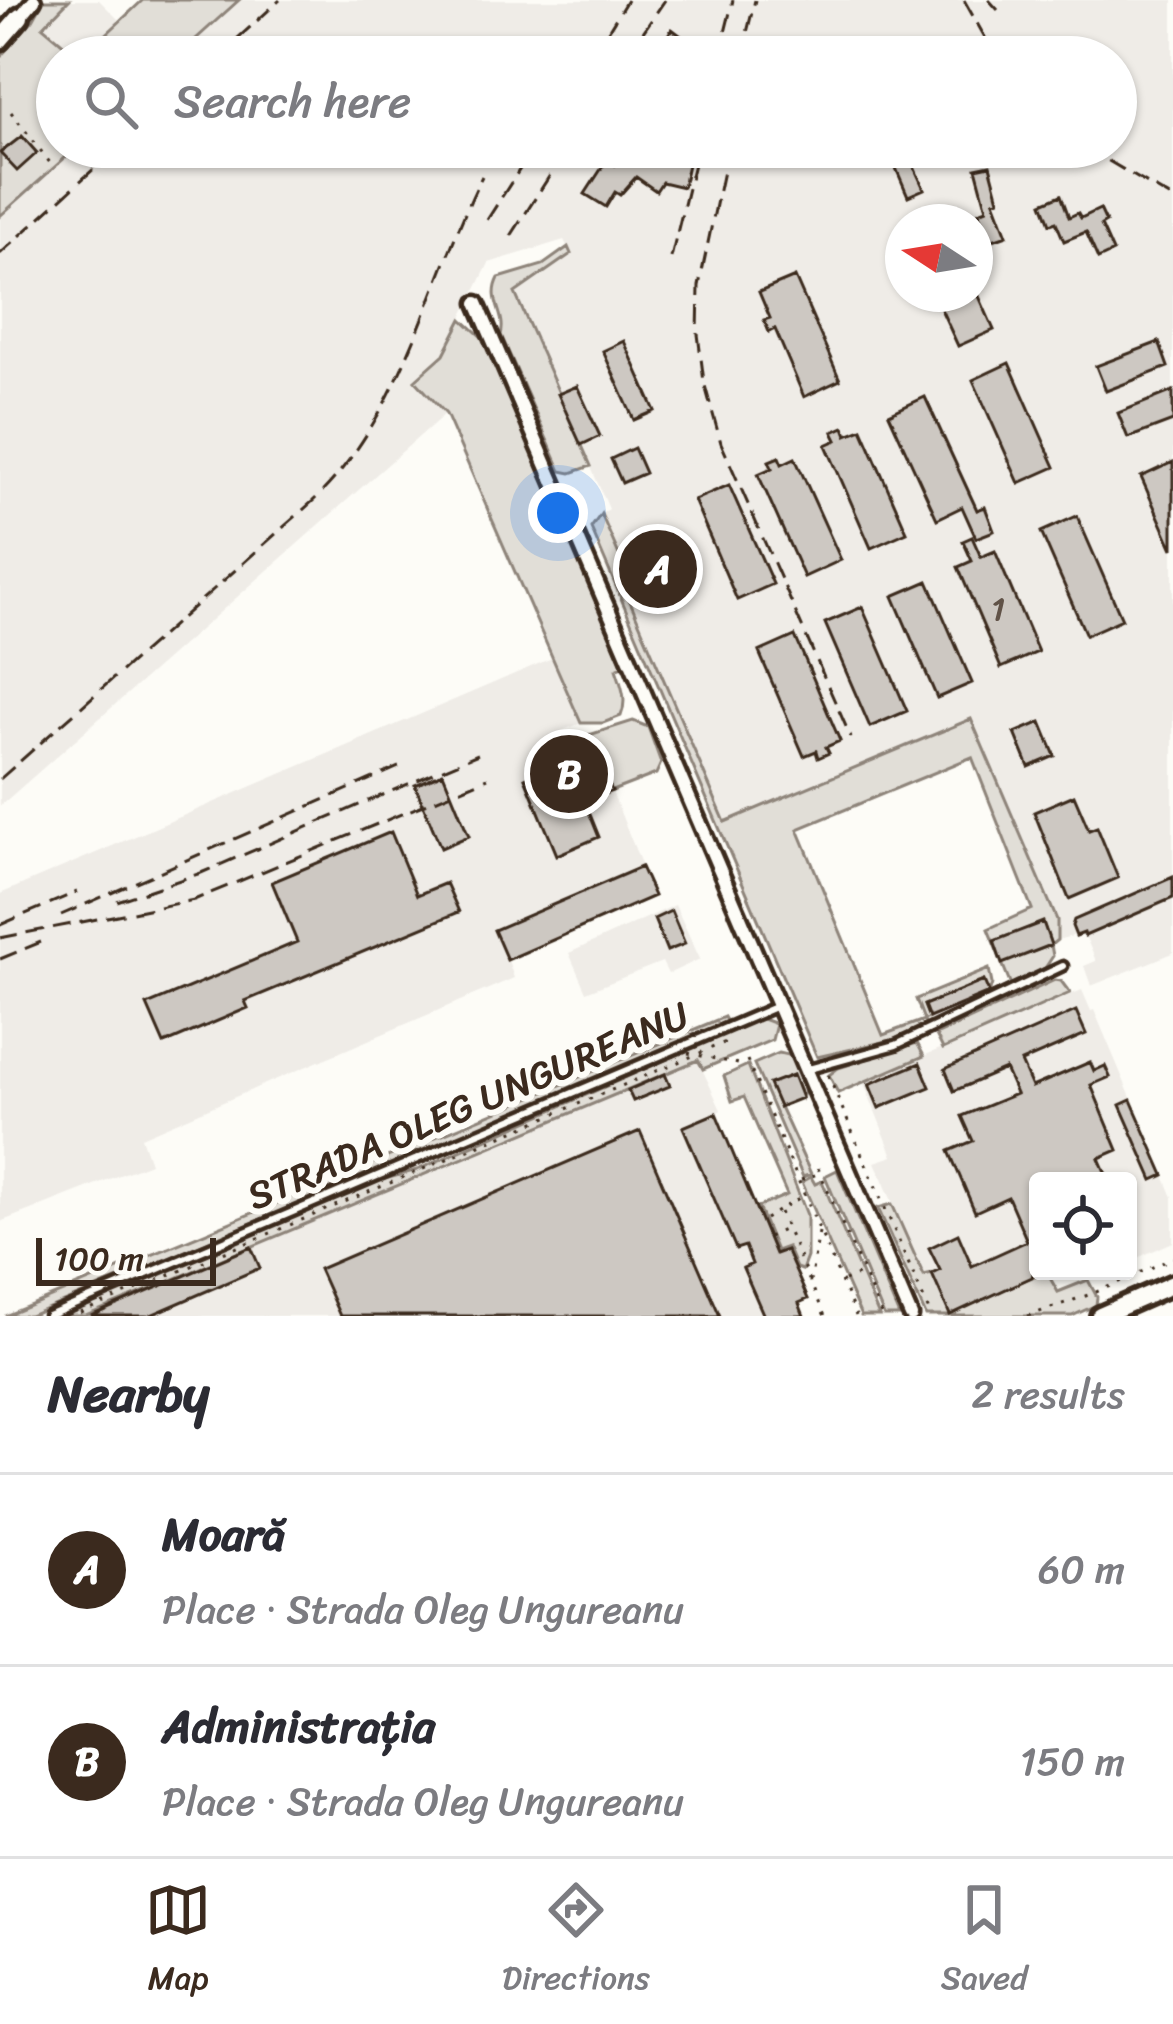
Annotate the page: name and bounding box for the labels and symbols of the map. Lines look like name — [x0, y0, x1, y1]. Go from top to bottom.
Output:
north arrow — [885, 204, 993, 312]
your location — [528, 483, 588, 543]
pin: A — [619, 524, 697, 614]
house number: 1 — [991, 580, 1005, 638]
pin: B — [530, 729, 608, 819]
street label: STRADA OLEG UNGUREANU — [236, 980, 700, 1230]
scale bar — [36, 1232, 216, 1285]

